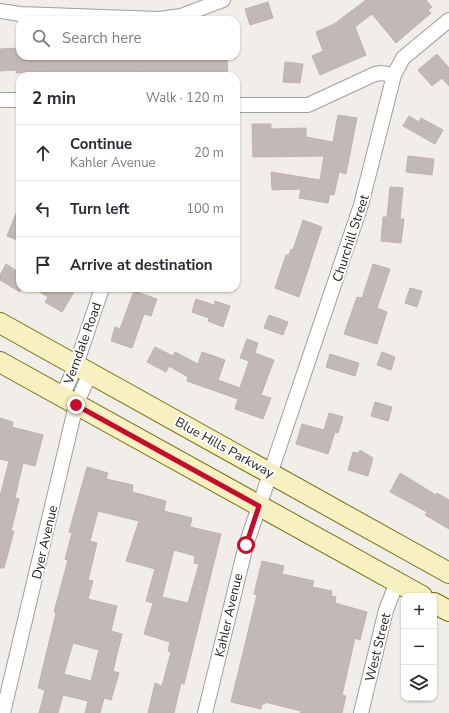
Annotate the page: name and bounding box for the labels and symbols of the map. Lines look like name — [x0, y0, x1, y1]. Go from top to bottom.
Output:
street label: Churchill Street — [328, 192, 374, 284]
street label: Verndale Road — [59, 300, 106, 388]
route end — [67, 396, 85, 414]
street label: Blue Hills Parkway — [172, 413, 277, 483]
street label: Dyer Avenue — [28, 503, 62, 581]
route start — [237, 536, 255, 554]
street label: Kahler Avenue — [211, 572, 247, 659]
street label: West Street — [361, 611, 395, 683]

